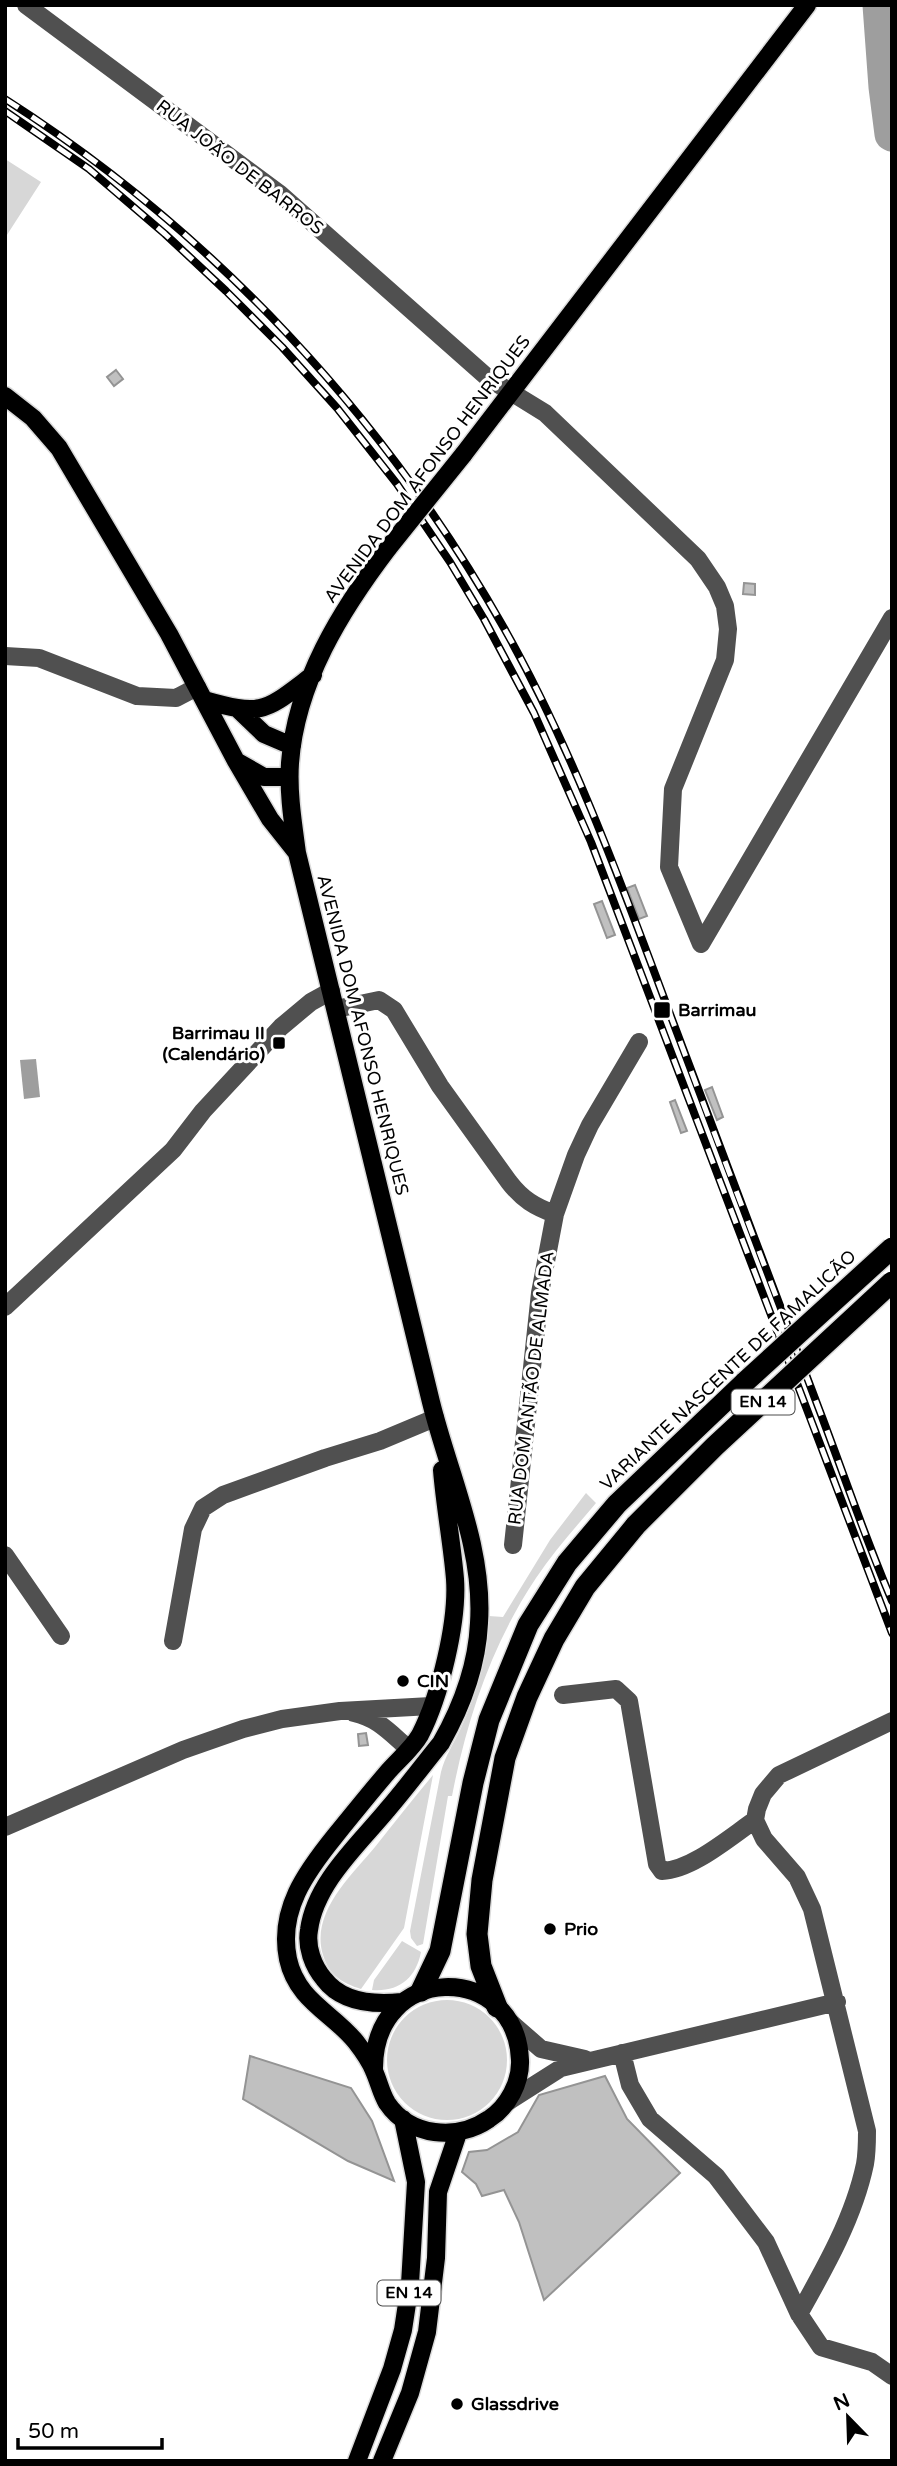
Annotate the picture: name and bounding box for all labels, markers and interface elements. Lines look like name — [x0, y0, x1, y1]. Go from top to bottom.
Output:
street label: RUA JOÃO DE BARROS — [152, 95, 328, 239]
street label: AVENIDA DOM AFONSO HENRIQUES — [319, 331, 535, 607]
street label: AVENIDA DOM AFONSO HENRIQUES — [312, 872, 414, 1198]
place label: Barrimau — [678, 999, 756, 1021]
marker: Barrimau — [652, 1000, 672, 1020]
place label: Barrimau II (Calendário) — [162, 1022, 265, 1065]
marker: Barrimau II (Calendário) — [271, 1035, 287, 1051]
street label: VARIANTE NASCENTE DE FAMALICÃO — [595, 1245, 861, 1495]
street label: RUA DOM ANTÃO DE ALMADA — [503, 1250, 559, 1526]
road number: EN 14 — [732, 1390, 794, 1414]
place label: CIN — [417, 1670, 449, 1692]
marker: CIN — [395, 1673, 411, 1689]
place label: Prio — [564, 1918, 598, 1940]
marker: Prio — [542, 1921, 558, 1937]
road number: EN 14 — [378, 2280, 440, 2306]
north arrow — [813, 2382, 883, 2452]
text: N — [830, 2389, 853, 2415]
place label: Glassdrive — [471, 2393, 559, 2415]
marker: Glassdrive — [449, 2396, 465, 2412]
scale bar — [18, 2406, 161, 2450]
text: 50 m — [28, 2419, 79, 2444]

